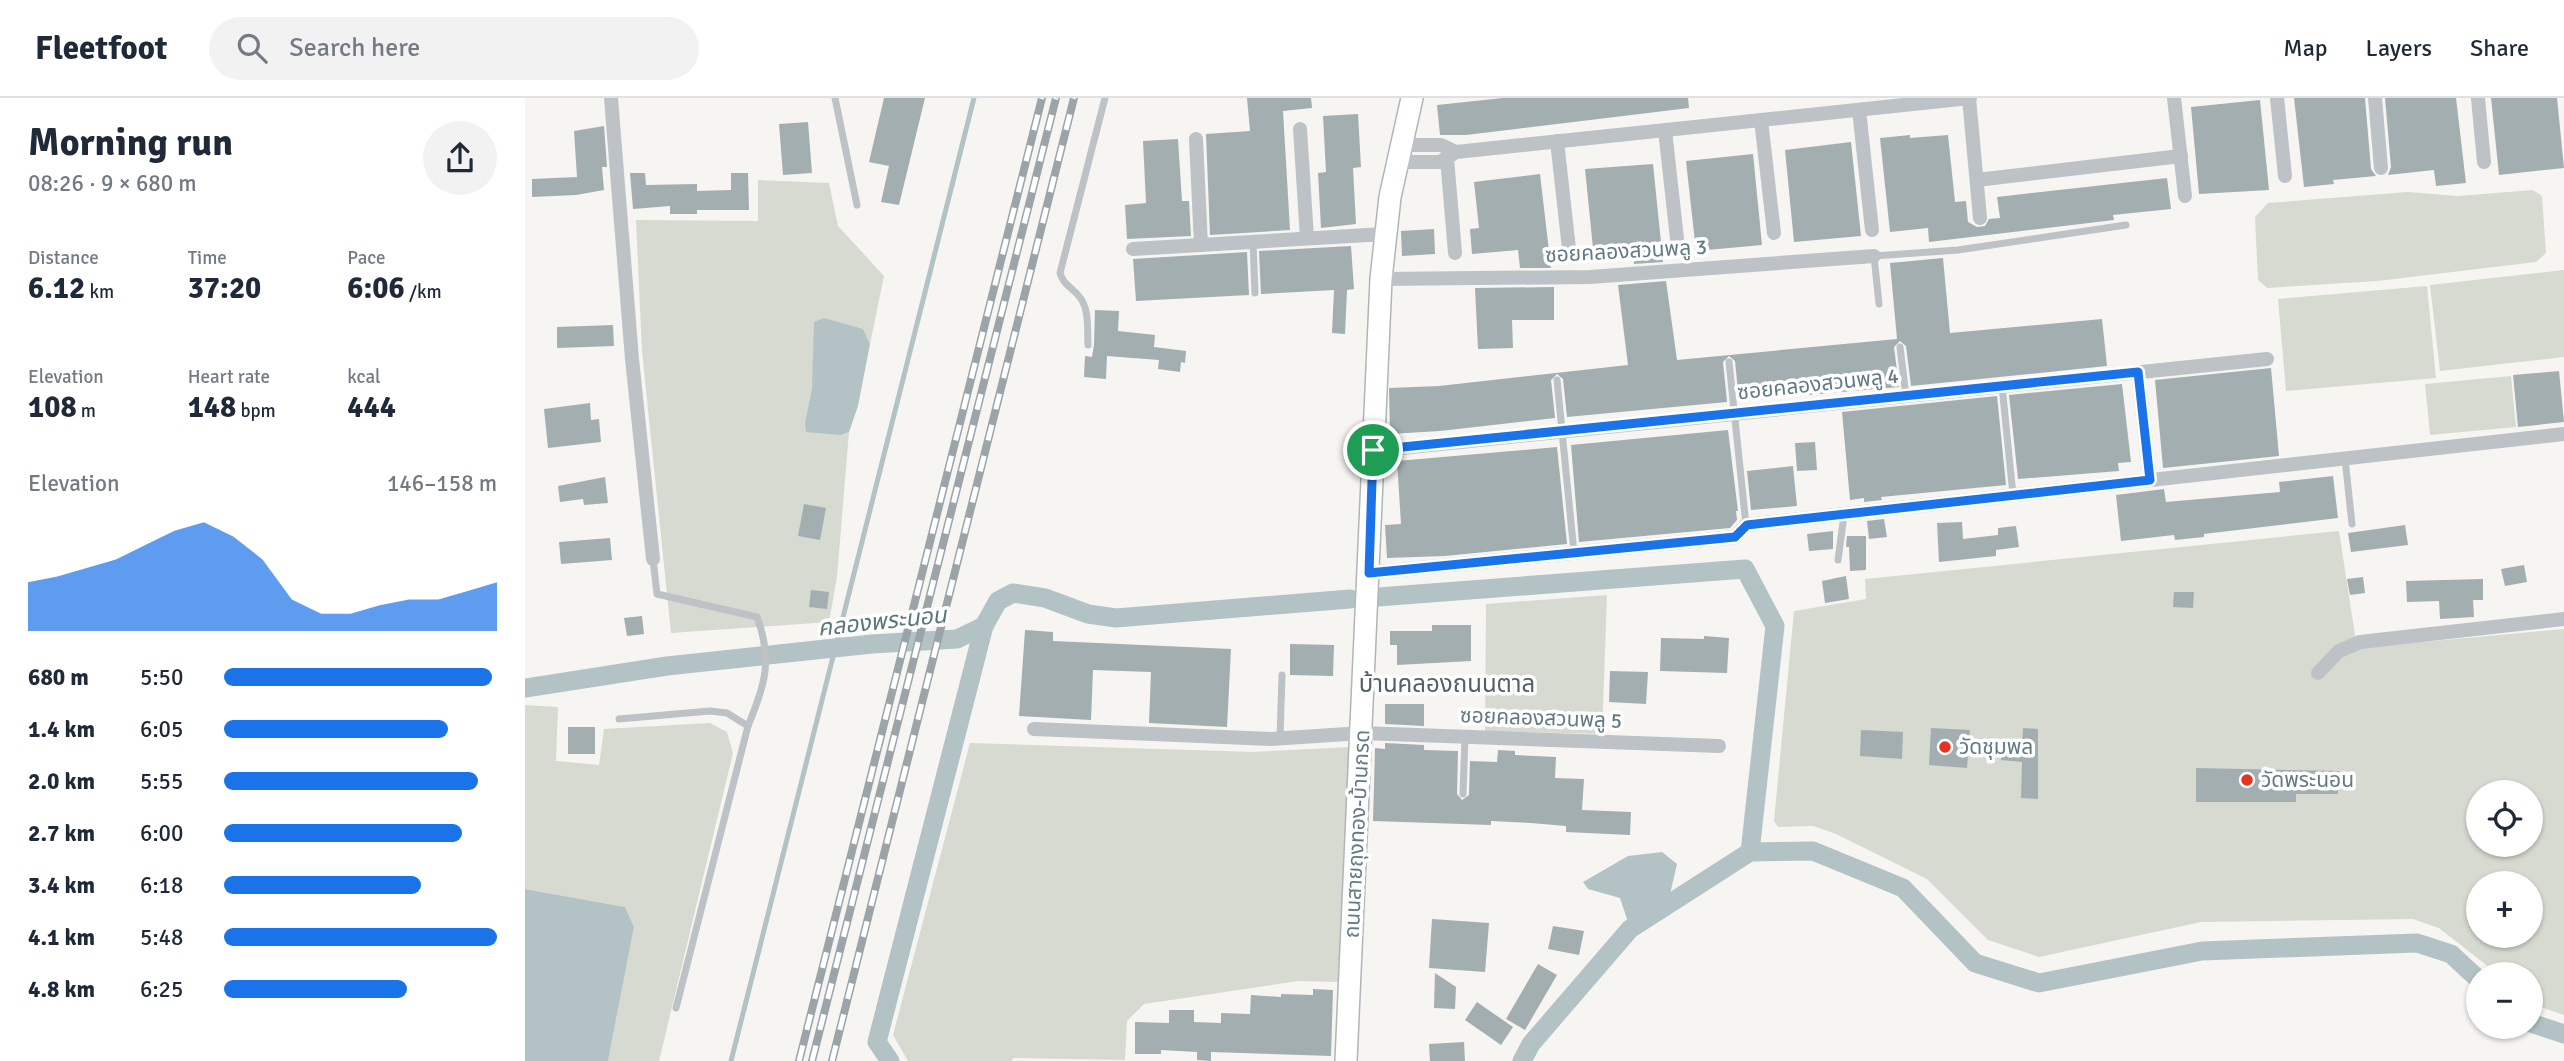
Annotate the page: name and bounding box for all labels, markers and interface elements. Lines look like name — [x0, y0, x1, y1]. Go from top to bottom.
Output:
search box — [209, 17, 699, 80]
text: Fleetfoot — [35, 28, 167, 69]
icon: search — [233, 29, 271, 67]
text: Search here — [289, 32, 420, 64]
text: Map — [2283, 33, 2328, 63]
text: Layers — [2366, 33, 2432, 63]
text: Share — [2470, 33, 2529, 63]
text: Morning run — [28, 119, 233, 166]
button: share — [423, 121, 497, 195]
text: 08:26 · 9 × 680 m — [28, 169, 197, 198]
street label: ซอยคลองสวนพลู 3 — [1544, 234, 1708, 268]
text: Distance — [28, 246, 99, 270]
text: Time — [188, 246, 227, 270]
text: Pace — [347, 246, 386, 270]
text: 6.12 — [28, 270, 85, 307]
text: 37:20 — [188, 270, 261, 307]
text: 6:06 — [347, 270, 405, 307]
text: km — [85, 280, 114, 304]
text: /km — [405, 280, 442, 304]
street label: ซอยคลองสวนพลู 4 — [1736, 363, 1900, 405]
text: Elevation — [28, 365, 104, 389]
text: Heart rate — [188, 365, 270, 389]
text: kcal — [347, 365, 381, 389]
text: 108 — [28, 389, 77, 426]
text: 148 — [188, 389, 236, 426]
text: 444 — [347, 389, 396, 426]
text: m — [77, 399, 96, 423]
text: bpm — [236, 399, 276, 423]
pin — [1343, 420, 1403, 480]
icon: arrive — [1354, 431, 1392, 469]
text: Elevation — [28, 469, 120, 498]
text: 146–158 m — [387, 469, 497, 498]
water label: คลองพระนอน — [816, 600, 950, 643]
text: 680 m — [28, 663, 89, 692]
text: 5:50 — [140, 663, 183, 692]
district label: บ้านคลองถนนตาล — [1359, 669, 1535, 699]
street label: ซอยคลองสวนพลู 5 — [1460, 702, 1622, 734]
text: 1.4 km — [28, 715, 95, 744]
text: 6:05 — [140, 715, 183, 744]
street label: ถนนสายถุงทอง-บ้านกรด — [1339, 729, 1375, 939]
place label: วัดชุมพล — [1959, 734, 2033, 760]
marker: วัดชุมพล — [1937, 739, 1953, 755]
text: 2.0 km — [28, 767, 95, 796]
text: 5:55 — [140, 767, 183, 796]
place label: วัดพระนอน — [2261, 767, 2354, 793]
marker: วัดพระนอน — [2239, 772, 2255, 788]
map controls — [2466, 780, 2543, 1039]
button: locate — [2466, 780, 2543, 857]
text: 2.7 km — [28, 819, 95, 848]
text: 6:00 — [140, 819, 183, 848]
text: 3.4 km — [28, 871, 95, 900]
text: 6:18 — [140, 871, 183, 900]
button: + — [2466, 871, 2543, 948]
text: 4.1 km — [28, 923, 95, 952]
text: 5:48 — [140, 923, 183, 952]
button: − — [2466, 962, 2543, 1039]
text: 4.8 km — [28, 975, 95, 1004]
text: 6:25 — [140, 975, 183, 1004]

